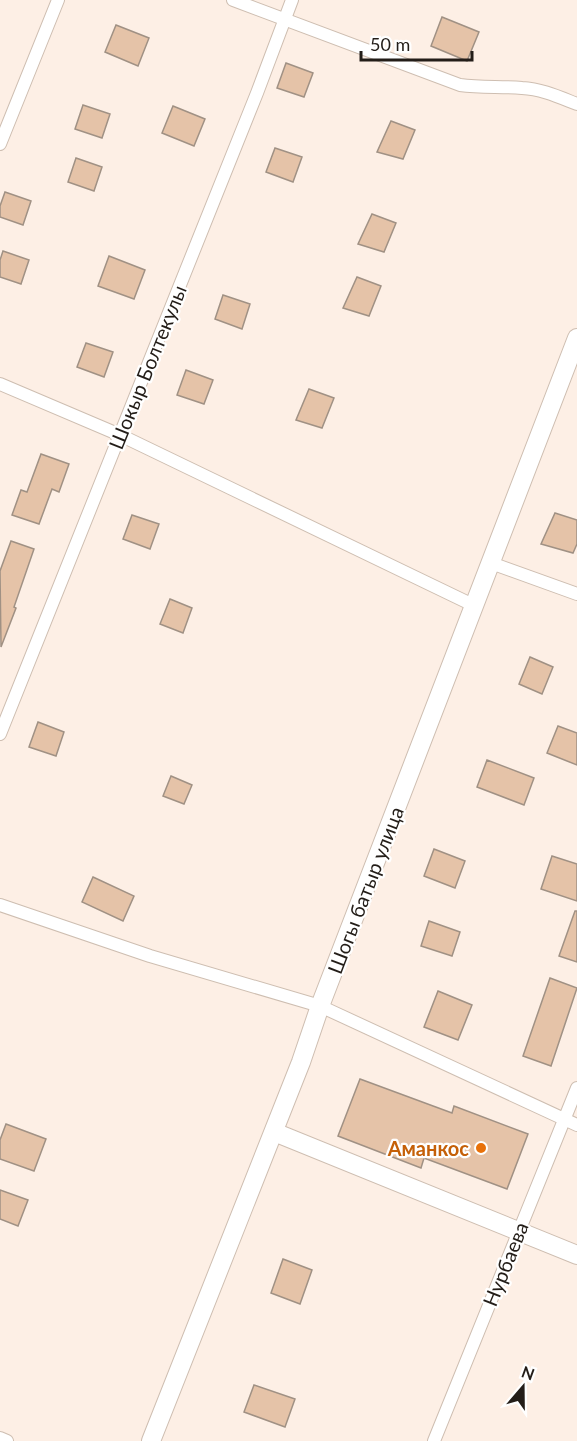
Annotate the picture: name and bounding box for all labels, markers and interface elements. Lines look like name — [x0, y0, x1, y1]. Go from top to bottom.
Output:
scale bar — [361, 24, 472, 62]
text: 50 m — [370, 33, 410, 55]
street label: Шокыр Болтекулы — [103, 281, 191, 453]
street label: Шогы батыр улица — [322, 803, 408, 977]
place label: Аманкос — [387, 1136, 469, 1160]
marker: Аманкос — [474, 1141, 488, 1155]
street label: Нурбаева — [477, 1218, 533, 1310]
north arrow — [493, 1357, 553, 1417]
text: N — [519, 1361, 537, 1383]

